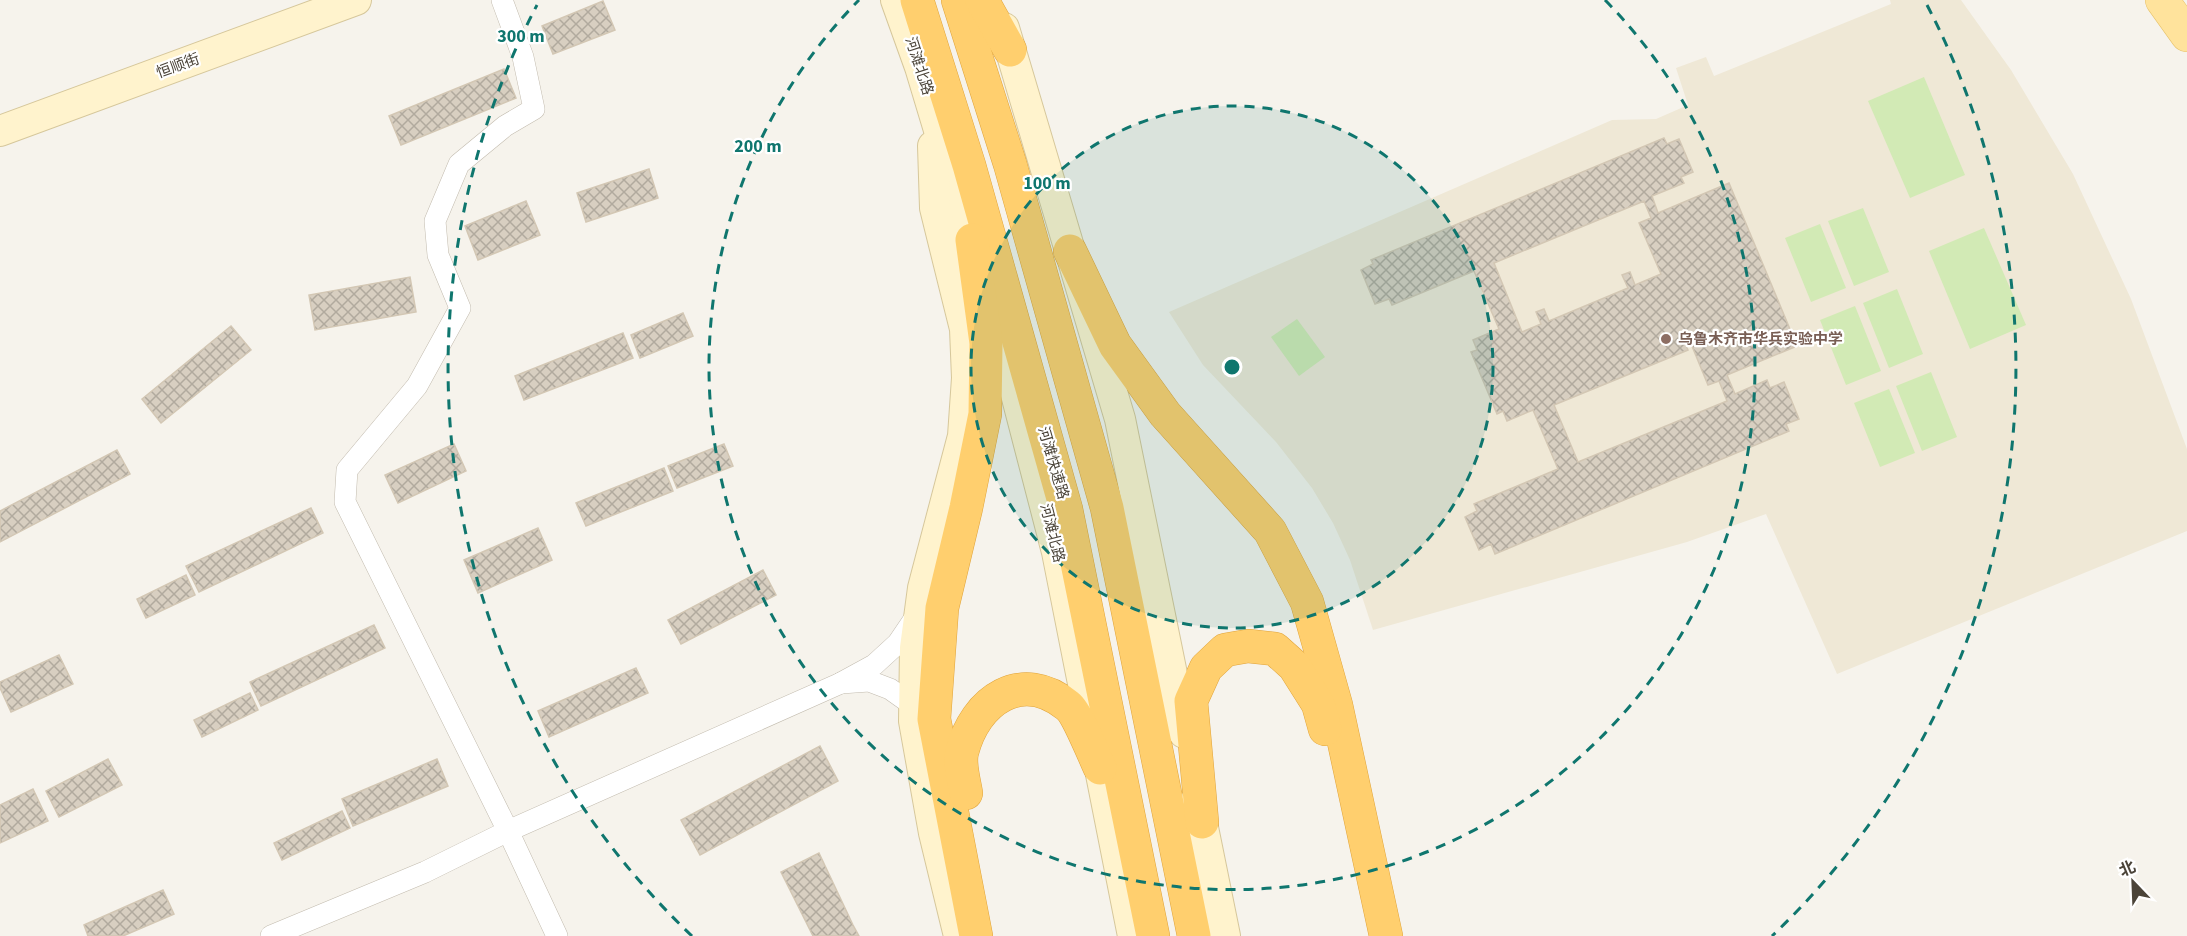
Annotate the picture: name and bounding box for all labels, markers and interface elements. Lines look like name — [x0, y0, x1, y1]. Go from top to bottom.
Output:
text: 300 m — [497, 24, 545, 49]
street label: 河滩北路 — [900, 34, 938, 98]
street label: 恒顺街 — [153, 48, 203, 84]
text: 200 m — [734, 134, 782, 159]
text: 100 m — [1023, 171, 1071, 196]
place label: 乌鲁木齐市华兵实验中学 — [1678, 329, 1843, 350]
marker: 乌鲁木齐市华兵实验中学 — [1659, 332, 1673, 346]
centre of rings — [1222, 357, 1242, 377]
street label: 河滩快速路 — [1033, 424, 1073, 502]
street label: 河滩北路 — [1035, 501, 1069, 565]
north arrow — [2103, 852, 2163, 912]
text: 北 — [2116, 856, 2139, 882]

